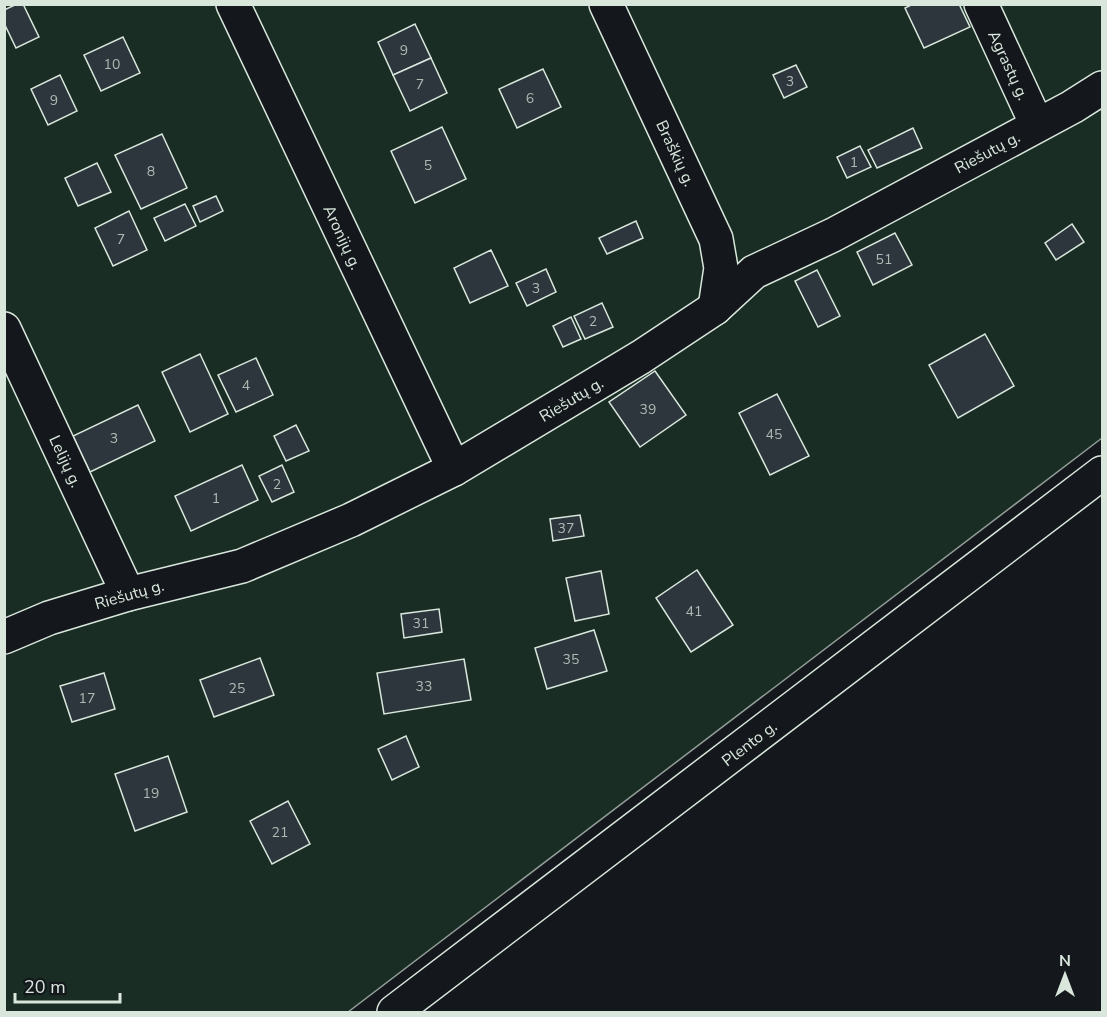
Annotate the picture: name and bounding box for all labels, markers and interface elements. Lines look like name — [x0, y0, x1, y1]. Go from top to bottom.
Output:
street label: Agrastų g. — [982, 27, 1034, 104]
house number: 9 — [400, 41, 408, 60]
house number: 10 — [104, 55, 120, 74]
house number: 3 — [786, 72, 794, 91]
house number: 7 — [416, 75, 424, 94]
house number: 6 — [526, 89, 534, 108]
house number: 9 — [50, 91, 58, 110]
street label: Braškių g. — [650, 117, 700, 190]
street label: Riešutų g. — [951, 126, 1024, 179]
house number: 1 — [850, 153, 858, 172]
house number: 5 — [424, 156, 432, 175]
house number: 8 — [147, 162, 155, 181]
street label: Aronijų g. — [318, 202, 367, 273]
house number: 7 — [117, 230, 125, 249]
house number: 51 — [876, 250, 892, 269]
house number: 3 — [532, 279, 540, 298]
house number: 2 — [589, 312, 597, 331]
street label: Riešutų g. — [535, 372, 608, 428]
house number: 4 — [242, 376, 250, 395]
house number: 39 — [640, 400, 656, 419]
house number: 45 — [766, 425, 782, 444]
house number: 3 — [110, 429, 118, 448]
street label: Lelijų g. — [43, 432, 87, 491]
house number: 2 — [273, 475, 281, 494]
house number: 1 — [212, 489, 220, 508]
house number: 37 — [558, 519, 574, 538]
street label: Riešutų g. — [92, 575, 167, 615]
house number: 41 — [686, 602, 702, 621]
house number: 31 — [413, 614, 429, 633]
house number: 35 — [563, 650, 579, 669]
house number: 33 — [416, 677, 432, 696]
house number: 25 — [229, 679, 245, 698]
house number: 17 — [79, 689, 95, 708]
street label: Plento g. — [717, 716, 782, 772]
house number: 19 — [143, 784, 159, 803]
house number: 21 — [272, 823, 288, 842]
north arrow — [1035, 945, 1095, 1005]
text: N — [1059, 950, 1071, 972]
scale bar — [15, 966, 120, 1004]
text: 20 m — [24, 975, 66, 999]

